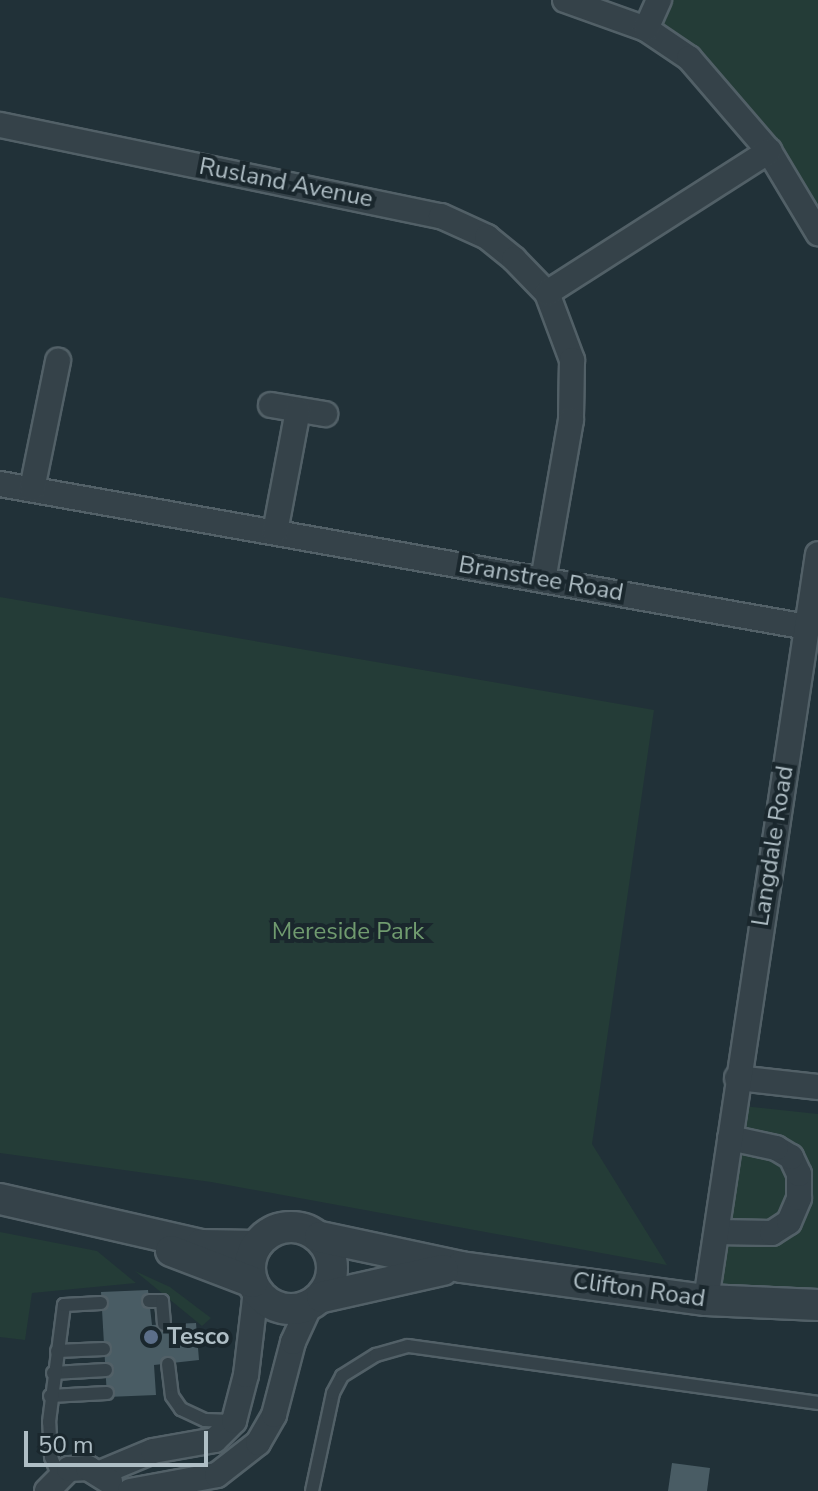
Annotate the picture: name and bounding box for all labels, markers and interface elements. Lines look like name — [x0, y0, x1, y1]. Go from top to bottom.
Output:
street label: Rusland Avenue — [197, 152, 375, 214]
street label: Branstree Road — [456, 550, 626, 608]
street label: Langdale Road — [746, 764, 800, 928]
park label: Mereside Park — [272, 918, 424, 946]
street label: Clifton Road — [571, 1266, 707, 1314]
place label: Tesco — [167, 1323, 230, 1351]
marker: Tesco — [142, 1328, 160, 1346]
scale bar — [28, 1415, 212, 1465]
text: 50 m — [38, 1429, 94, 1461]

